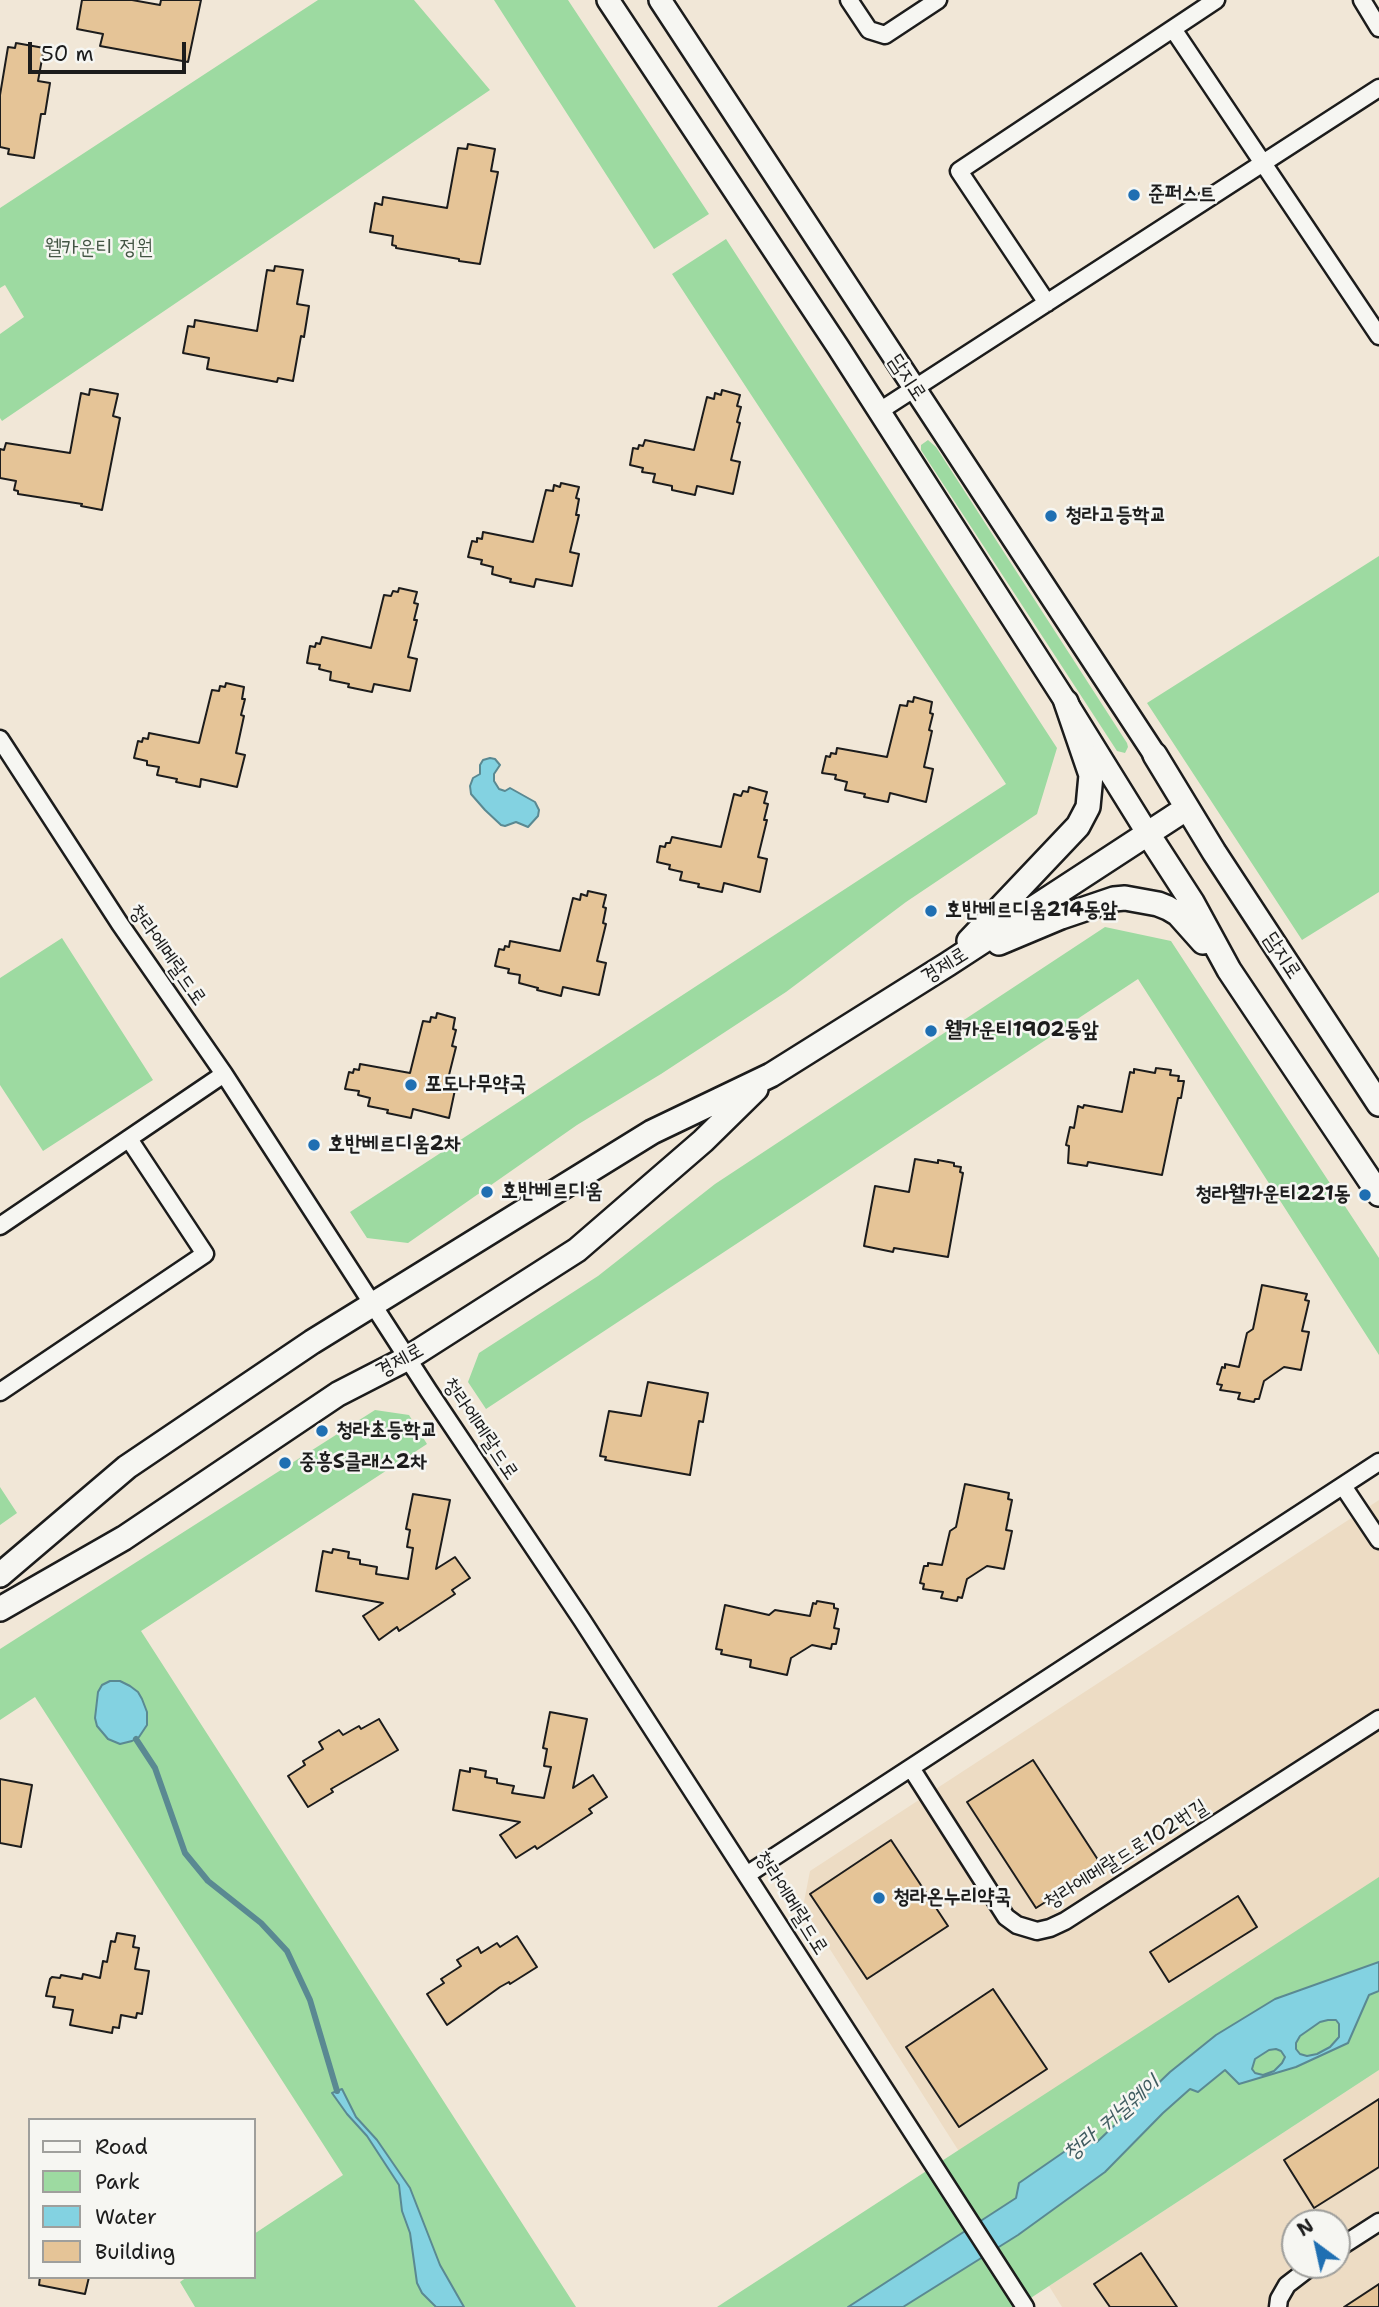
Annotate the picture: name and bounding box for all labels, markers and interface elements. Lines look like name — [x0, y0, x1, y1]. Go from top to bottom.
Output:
scale bar — [32, 28, 189, 72]
text: 50 m — [41, 40, 94, 68]
place label: 준퍼스트 — [1148, 182, 1216, 208]
marker: 준퍼스트 — [1126, 187, 1142, 203]
park label: 웰카운티 정원 — [45, 236, 153, 262]
street label: 담지로 — [883, 350, 931, 406]
place label: 청라고등학교 — [1065, 503, 1166, 529]
marker: 청라고등학교 — [1043, 508, 1059, 524]
place label: 호반베르디움214동앞 — [945, 898, 1118, 924]
street label: 청라에메랄드로 — [123, 899, 211, 1011]
marker: 호반베르디움214동앞 — [923, 903, 939, 919]
street label: 담지로 — [1258, 928, 1306, 984]
street label: 경제로 — [917, 942, 973, 990]
place label: 웰카운티1902동앞 — [945, 1018, 1099, 1044]
marker: 웰카운티1902동앞 — [923, 1023, 939, 1039]
place label: 포도나무약국 — [425, 1072, 526, 1098]
marker: 포도나무약국 — [403, 1077, 419, 1093]
place label: 호반베르디움2차 — [328, 1132, 461, 1158]
marker: 호반베르디움2차 — [306, 1137, 322, 1153]
place label: 호반베르디움 — [501, 1179, 602, 1205]
place label: 청라웰카운티221동 — [1195, 1182, 1351, 1208]
marker: 호반베르디움 — [479, 1184, 495, 1200]
marker: 청라웰카운티221동 — [1357, 1187, 1373, 1203]
street label: 경제로 — [372, 1338, 428, 1384]
street label: 청라에메랄드로 — [436, 1373, 524, 1485]
place label: 청라초등학교 — [336, 1418, 437, 1444]
marker: 청라초등학교 — [314, 1423, 330, 1439]
place label: 중흥S클래스2차 — [299, 1450, 427, 1476]
marker: 중흥S클래스2차 — [277, 1455, 293, 1471]
street label: 청라에메랄드로102번길 — [1039, 1794, 1213, 1916]
street label: 청라에메랄드로 — [749, 1846, 833, 1960]
place label: 청라온누리약국 — [893, 1885, 1011, 1911]
marker: 청라온누리약국 — [871, 1890, 887, 1906]
water label: 청라 커널웨이 — [1058, 2070, 1166, 2168]
legend — [28, 2118, 256, 2279]
text: Road — [95, 2133, 148, 2161]
text: Park — [95, 2168, 140, 2196]
text: Water — [95, 2203, 157, 2231]
north arrow — [1281, 2209, 1351, 2279]
text: N — [1292, 2213, 1319, 2242]
text: Building — [95, 2238, 175, 2266]

